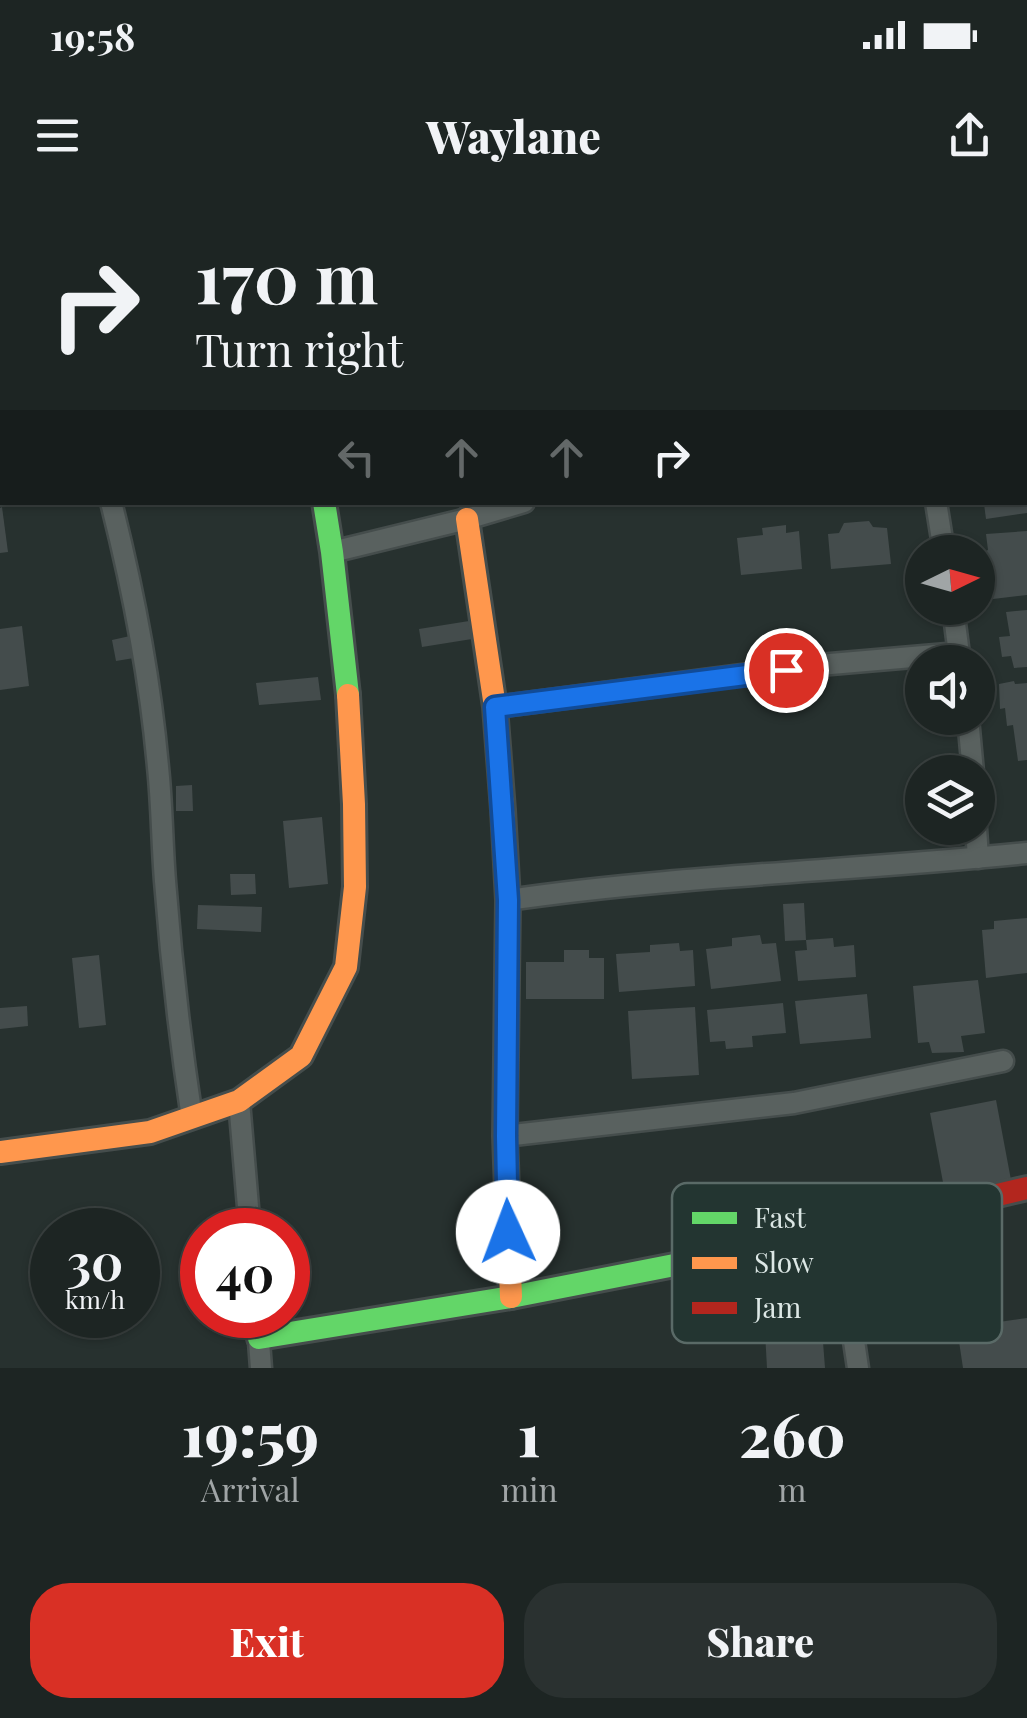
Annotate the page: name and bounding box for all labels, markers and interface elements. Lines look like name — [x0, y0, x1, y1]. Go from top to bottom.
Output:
text: 19:58 — [50, 10, 135, 61]
text: Waylane — [426, 105, 601, 165]
icon: menu — [30, 108, 85, 163]
icon: share — [942, 108, 997, 163]
text: 170 m — [195, 228, 378, 322]
icon: right — [30, 240, 160, 370]
text: Turn right — [195, 318, 403, 378]
icon: left — [329, 430, 384, 485]
icon: ahead — [434, 430, 489, 485]
icon: ahead — [539, 430, 594, 485]
icon: right — [644, 430, 699, 485]
north arrow — [905, 535, 995, 625]
map controls — [905, 535, 995, 845]
pin — [744, 628, 829, 713]
icon: arrive — [759, 643, 814, 698]
button: sound — [905, 645, 995, 735]
button: layers — [905, 755, 995, 845]
position arrow — [456, 1180, 560, 1284]
legend — [672, 1183, 1002, 1343]
text: Fast — [754, 1198, 807, 1235]
speed limit sign: 40 — [180, 1208, 310, 1338]
text: 30 — [67, 1227, 123, 1294]
text: Slow — [754, 1243, 814, 1280]
text: km/h — [65, 1282, 125, 1315]
text: Jam — [753, 1288, 801, 1325]
text: 19:59 — [182, 1392, 319, 1472]
text: 1 — [517, 1392, 541, 1472]
text: 260 — [739, 1392, 846, 1472]
text: Arrival — [201, 1467, 300, 1510]
text: min — [501, 1467, 558, 1510]
text: m — [778, 1467, 806, 1510]
button: Exit — [30, 1583, 504, 1698]
button: Share — [524, 1583, 997, 1698]

